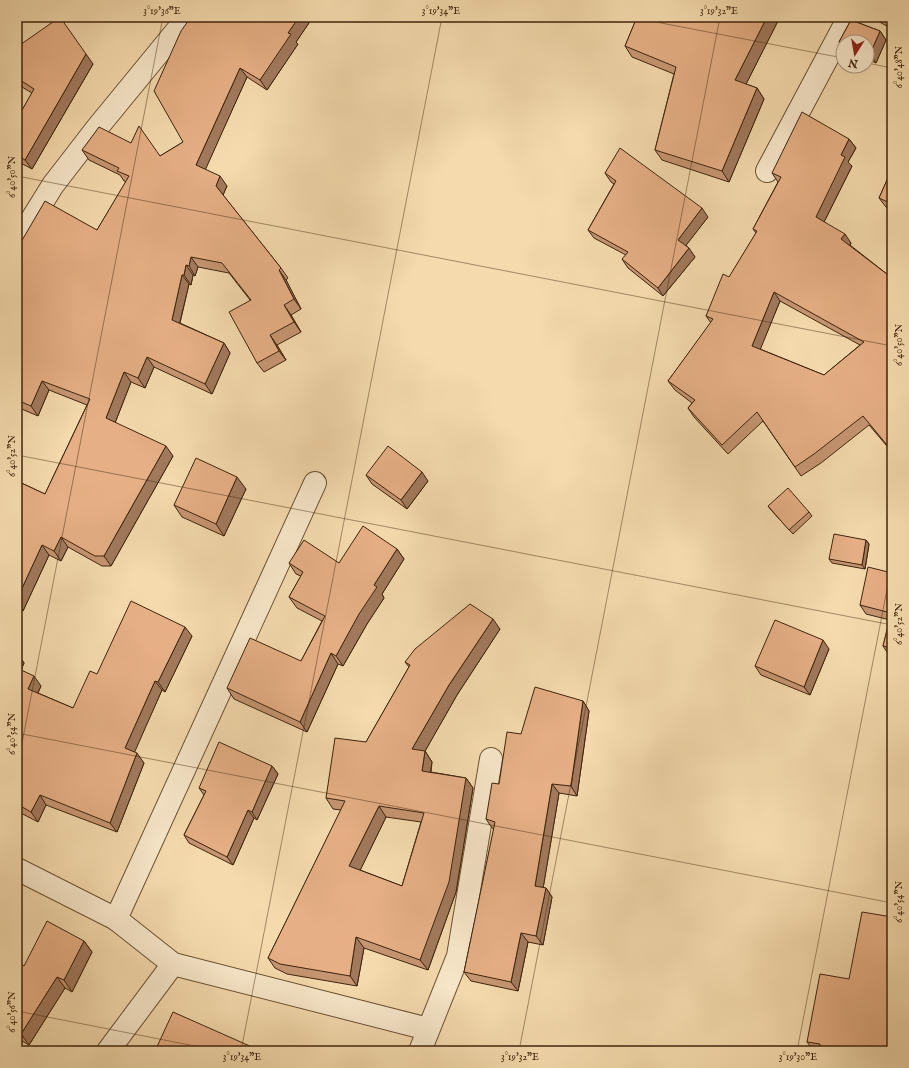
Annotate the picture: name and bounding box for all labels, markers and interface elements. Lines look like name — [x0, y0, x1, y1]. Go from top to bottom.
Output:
text: 3°19'36"E — [143, 5, 181, 18]
text: 3°19'34"E — [422, 5, 460, 18]
text: 3°19'32"E — [700, 5, 738, 18]
north arrow — [835, 34, 875, 74]
text: 6°40'48"N — [893, 45, 906, 88]
text: N — [847, 55, 860, 71]
text: 6°40'50"N — [6, 156, 19, 198]
text: 6°40'50"N — [893, 324, 906, 366]
text: 6°40'52"N — [6, 435, 19, 477]
text: 6°40'52"N — [893, 603, 906, 645]
text: 6°40'54"N — [6, 713, 19, 755]
text: 6°40'54"N — [893, 881, 906, 923]
text: 6°40'56"N — [6, 991, 19, 1033]
text: 3°19'34"E — [223, 1051, 261, 1064]
text: 3°19'32"E — [501, 1051, 539, 1064]
text: 3°19'30"E — [779, 1051, 817, 1064]

